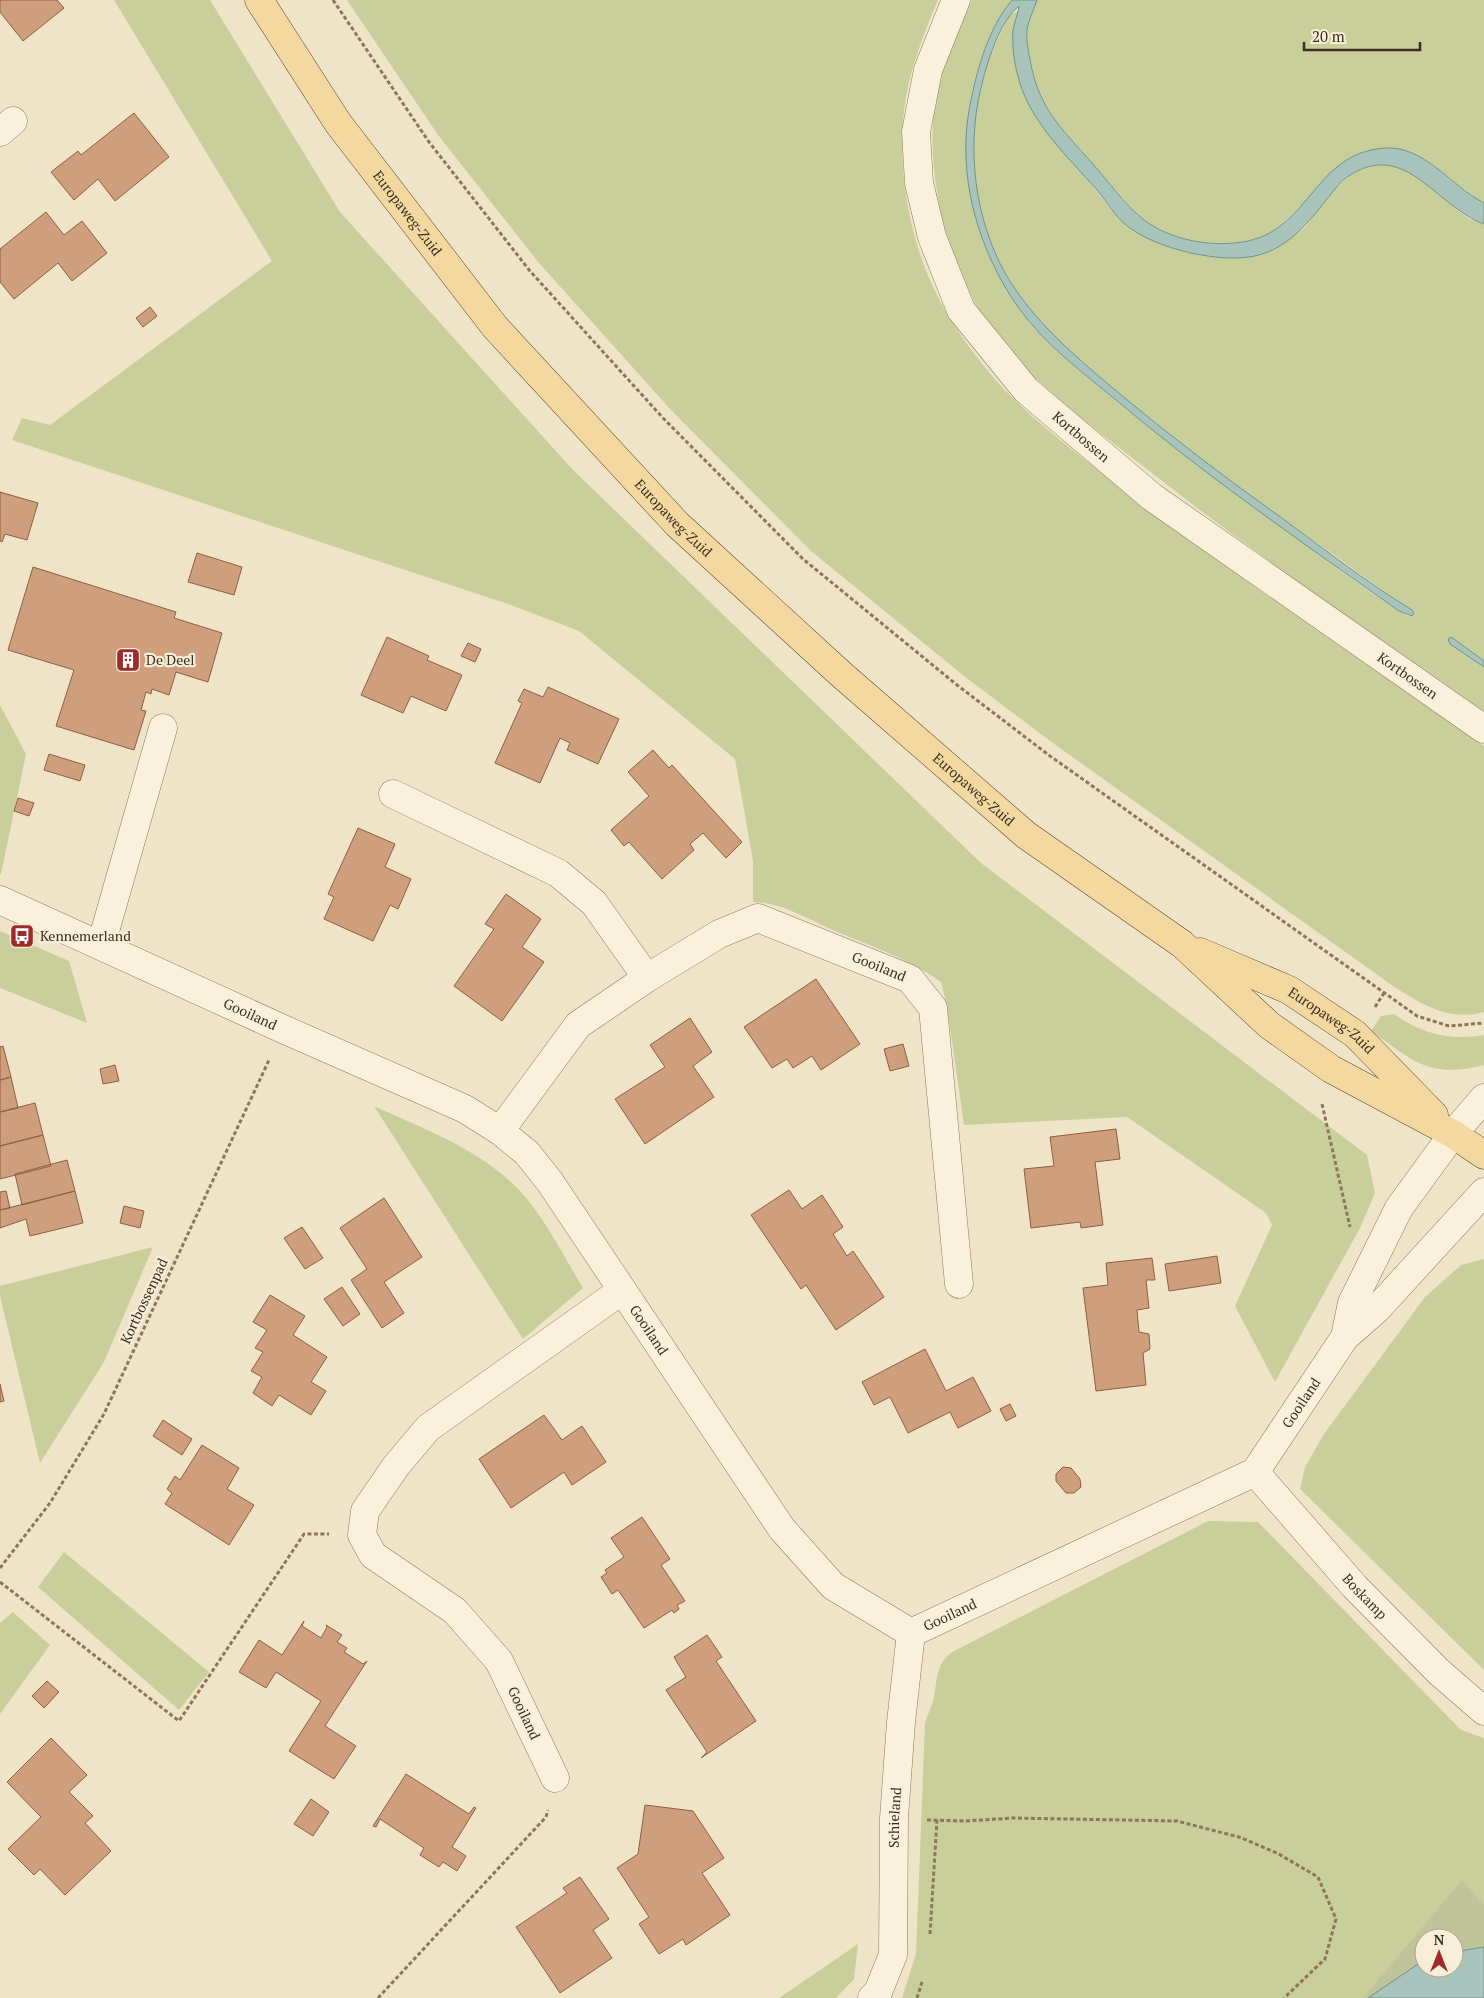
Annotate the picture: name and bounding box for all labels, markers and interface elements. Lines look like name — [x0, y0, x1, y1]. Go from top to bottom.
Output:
scale bar — [1304, 20, 1420, 52]
text: 20 m — [1312, 26, 1345, 46]
street label: Europaweg-Zuid — [369, 166, 447, 260]
street label: Kortbossen — [1049, 407, 1115, 467]
street label: Europaweg-Zuid — [631, 474, 717, 561]
building icon: De Deel — [115, 647, 141, 673]
street label: Kortbossen — [1374, 648, 1442, 703]
place label: De Deel — [146, 650, 195, 669]
street label: Europaweg-Zuid — [929, 748, 1019, 830]
bus stop icon: Kennemerland — [9, 923, 35, 949]
place label: Kennemerland — [40, 926, 131, 945]
street label: Gooiland — [849, 947, 909, 986]
street label: Europaweg-Zuid — [1285, 982, 1379, 1058]
street label: Gooiland — [221, 993, 280, 1034]
street label: Kortbossenpad — [115, 1255, 172, 1347]
street label: Gooiland — [626, 1301, 673, 1359]
street label: Gooiland — [1277, 1373, 1325, 1431]
street label: Boskamp — [1339, 1569, 1392, 1623]
street label: Gooiland — [920, 1594, 980, 1635]
street label: Gooiland — [504, 1683, 545, 1743]
street label: Schieland — [884, 1786, 905, 1848]
north arrow — [1414, 1928, 1464, 1978]
text: N — [1434, 1930, 1445, 1949]

